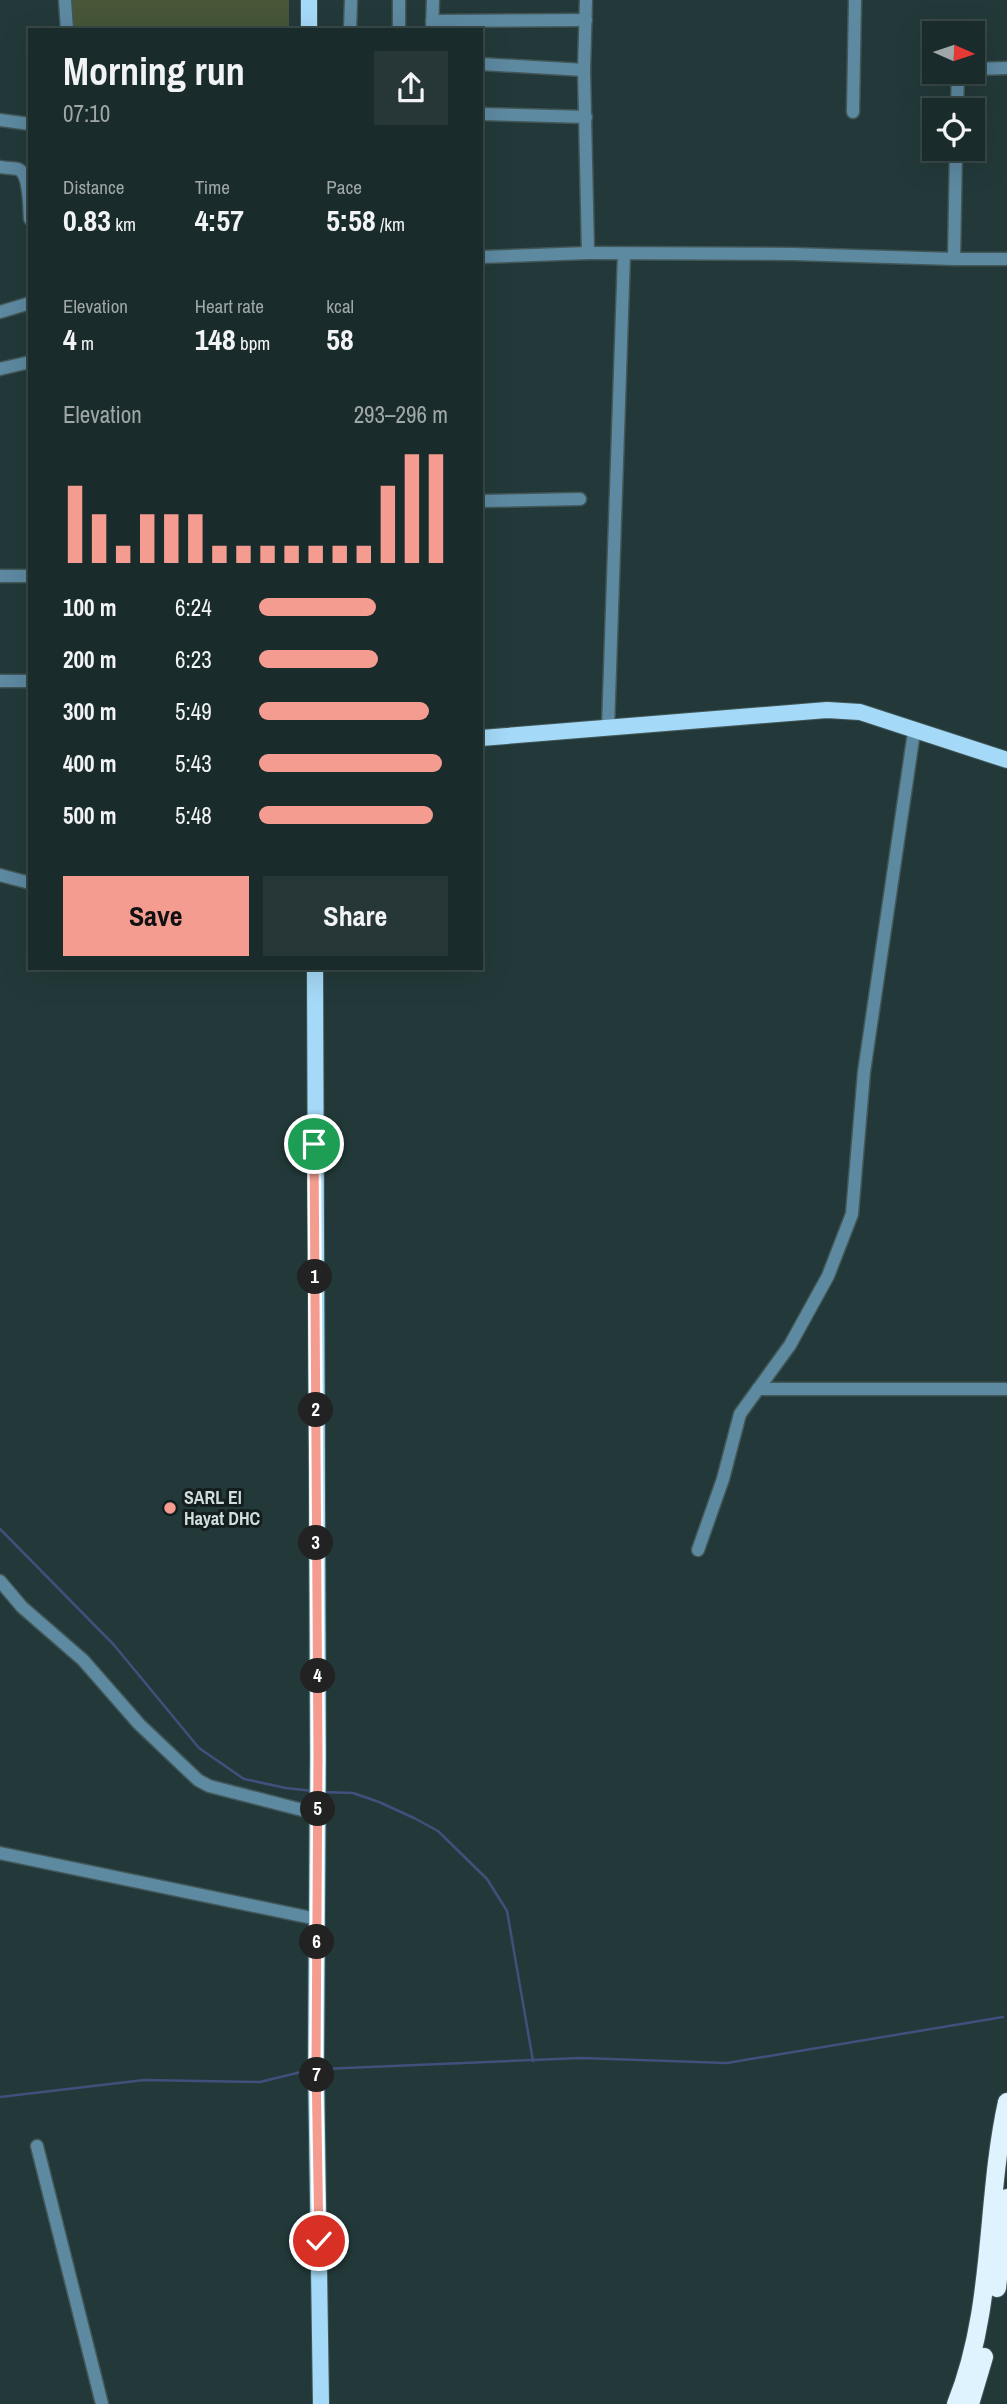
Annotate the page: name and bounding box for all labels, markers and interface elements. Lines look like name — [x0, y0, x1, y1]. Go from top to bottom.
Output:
north arrow — [922, 21, 985, 84]
map controls — [922, 21, 985, 161]
text: Morning run — [63, 46, 245, 97]
button: share — [374, 51, 448, 125]
text: 07:10 — [63, 98, 110, 129]
button: locate — [922, 98, 985, 161]
text: Distance — [63, 174, 124, 200]
text: Time — [195, 174, 230, 200]
text: Pace — [326, 174, 362, 200]
text: 0.83 — [63, 200, 111, 240]
text: 4:57 — [195, 200, 244, 240]
text: 5:58 — [326, 200, 376, 240]
text: km — [111, 211, 136, 237]
text: /km — [376, 211, 405, 237]
text: Elevation — [63, 293, 128, 319]
text: Heart rate — [195, 293, 264, 319]
text: kcal — [326, 293, 354, 319]
text: 4 — [63, 319, 77, 359]
text: 148 — [195, 319, 236, 359]
text: 58 — [326, 319, 354, 359]
text: m — [77, 330, 94, 356]
text: bpm — [236, 330, 270, 356]
text: Elevation — [63, 399, 142, 430]
text: 293–296 m — [354, 399, 448, 430]
text: 100 m — [63, 592, 116, 623]
text: 6:24 — [175, 592, 212, 623]
text: 200 m — [63, 644, 116, 675]
text: 6:23 — [175, 644, 212, 675]
text: 300 m — [63, 696, 116, 727]
text: 5:49 — [175, 696, 212, 727]
text: 400 m — [63, 748, 116, 779]
text: 5:43 — [175, 748, 212, 779]
text: 500 m — [63, 800, 116, 831]
text: 5:48 — [175, 800, 212, 831]
button: Save — [63, 876, 249, 956]
button: Share — [263, 876, 448, 956]
pin — [284, 1114, 344, 1174]
icon: arrive — [295, 1125, 333, 1163]
pin: 1 — [298, 1260, 332, 1294]
text: 1 — [310, 1263, 319, 1289]
pin: 2 — [298, 1392, 334, 1428]
text: 2 — [311, 1396, 320, 1422]
place label: SARL El Hayat DHC — [184, 1485, 261, 1531]
marker: SARL El Hayat DHC — [162, 1500, 178, 1516]
pin: 3 — [298, 1526, 334, 1560]
text: 3 — [311, 1529, 320, 1555]
pin: 4 — [300, 1658, 336, 1694]
text: 4 — [313, 1662, 322, 1688]
pin: 5 — [300, 1792, 336, 1826]
text: 5 — [313, 1795, 322, 1821]
pin: 6 — [300, 1924, 334, 1960]
text: 6 — [312, 1928, 321, 1954]
pin: 7 — [300, 2058, 334, 2092]
text: 7 — [312, 2061, 321, 2087]
pin — [289, 2211, 349, 2271]
icon: check — [300, 2222, 338, 2260]

